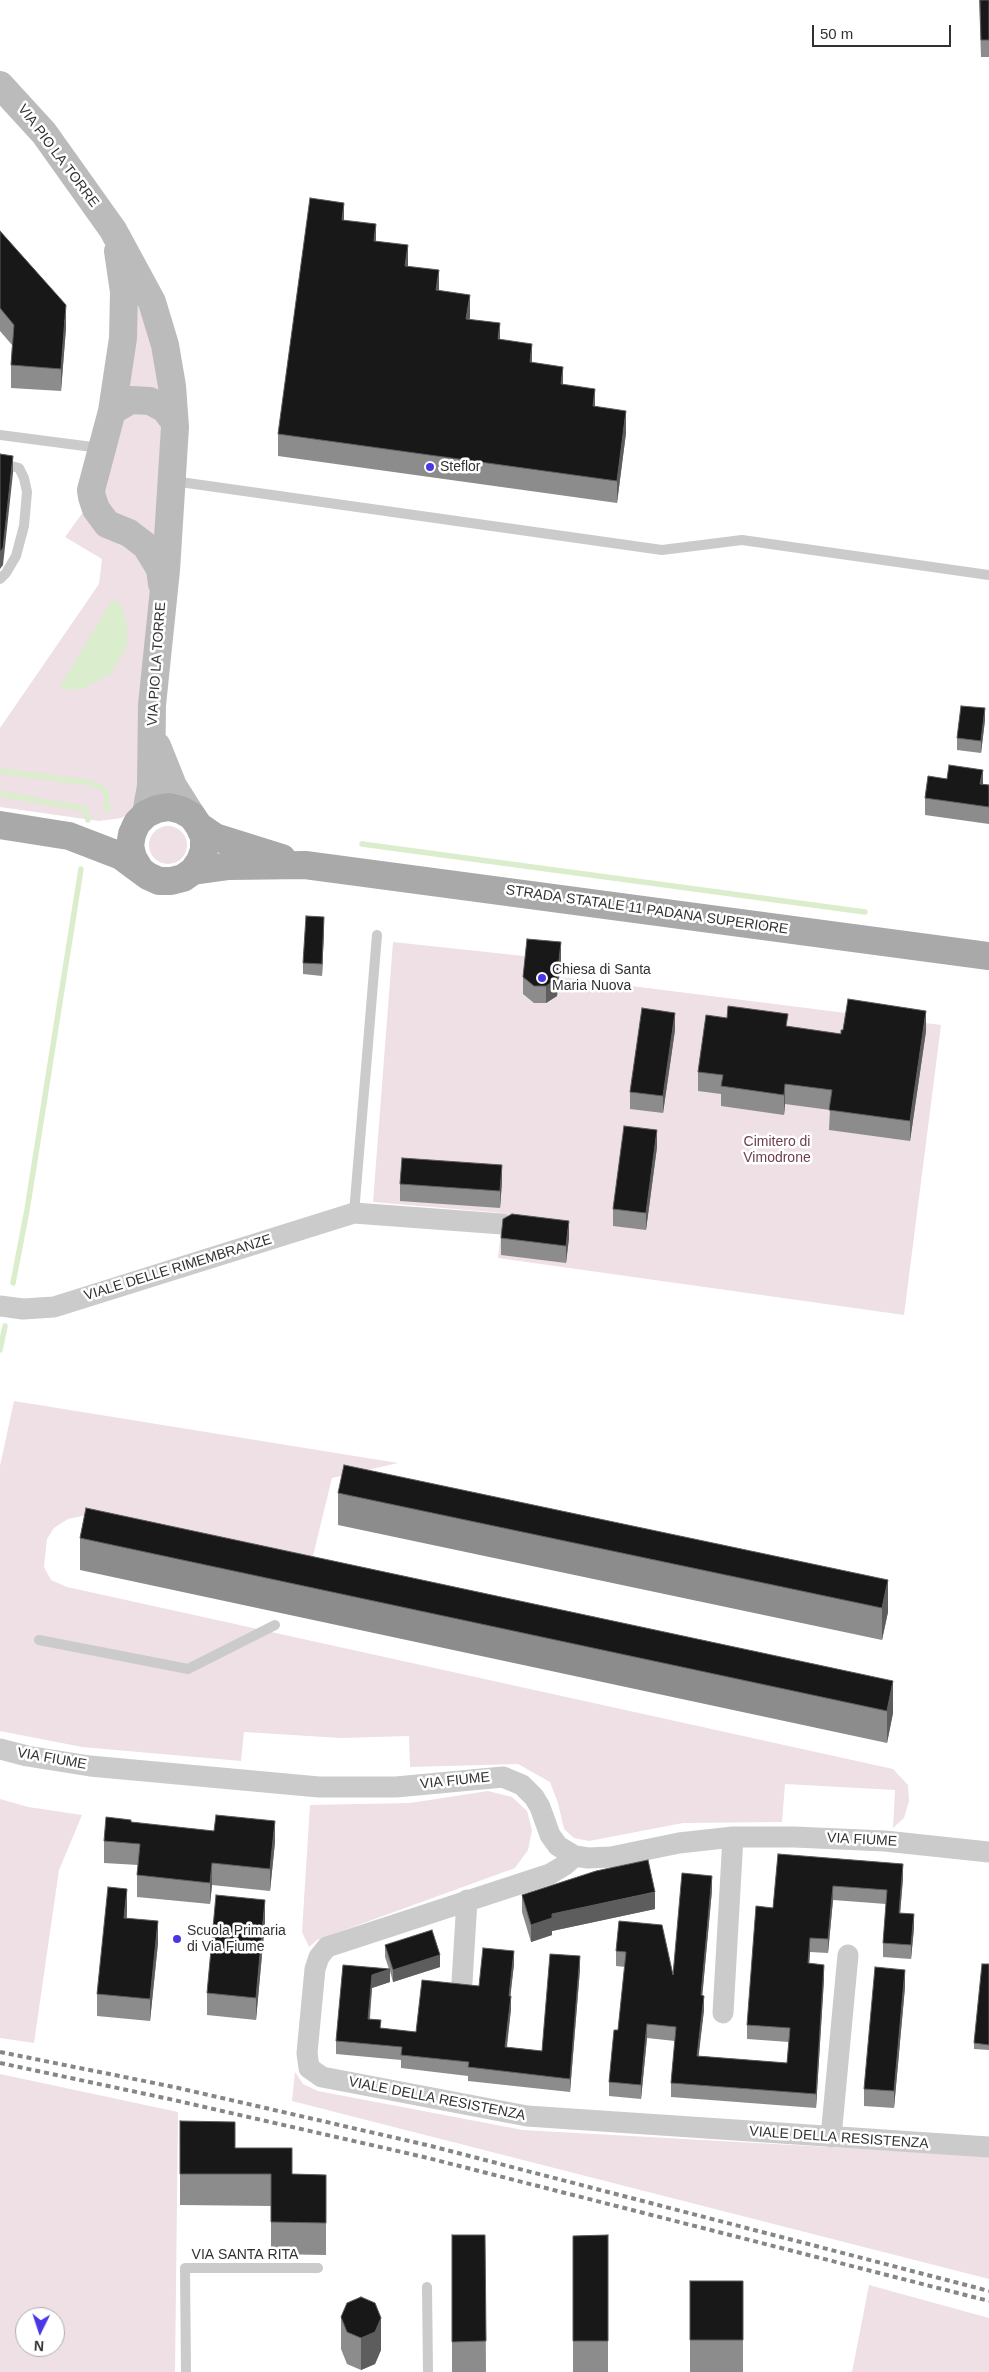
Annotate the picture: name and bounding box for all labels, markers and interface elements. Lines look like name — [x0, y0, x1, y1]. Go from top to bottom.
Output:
scale bar — [814, 15, 953, 47]
text: 50 m — [820, 25, 853, 42]
street label: VIA PIO LA TORRE — [14, 101, 102, 211]
place label: Steflor — [440, 459, 480, 475]
marker: Steflor — [424, 461, 436, 473]
street label: VIA PIO LA TORRE — [144, 601, 170, 727]
street label: STRADA STATALE 11 PADANA SUPERIORE — [505, 882, 789, 938]
place label: Chiesa di Santa Maria Nuova — [552, 962, 651, 994]
marker: Chiesa di Santa Maria Nuova — [536, 972, 548, 984]
park label: Cimitero di Vimodrone — [743, 1134, 811, 1166]
street label: VIALE DELLE RIMEMBRANZE — [82, 1231, 274, 1305]
street label: VIA FIUME — [16, 1745, 88, 1773]
street label: VIA FIUME — [419, 1769, 491, 1793]
street label: VIA FIUME — [827, 1830, 897, 1850]
place label: Scuola Primaria di Via Fiume — [187, 1923, 286, 1955]
marker: Scuola Primaria di Via Fiume — [171, 1933, 183, 1945]
street label: VIALE DELLA RESISTENZA — [347, 2074, 527, 2124]
street label: VIALE DELLA RESISTENZA — [749, 2123, 929, 2153]
street label: VIA SANTA RITA — [192, 2247, 298, 2263]
north arrow — [15, 2307, 65, 2357]
text: N — [33, 2338, 45, 2354]

